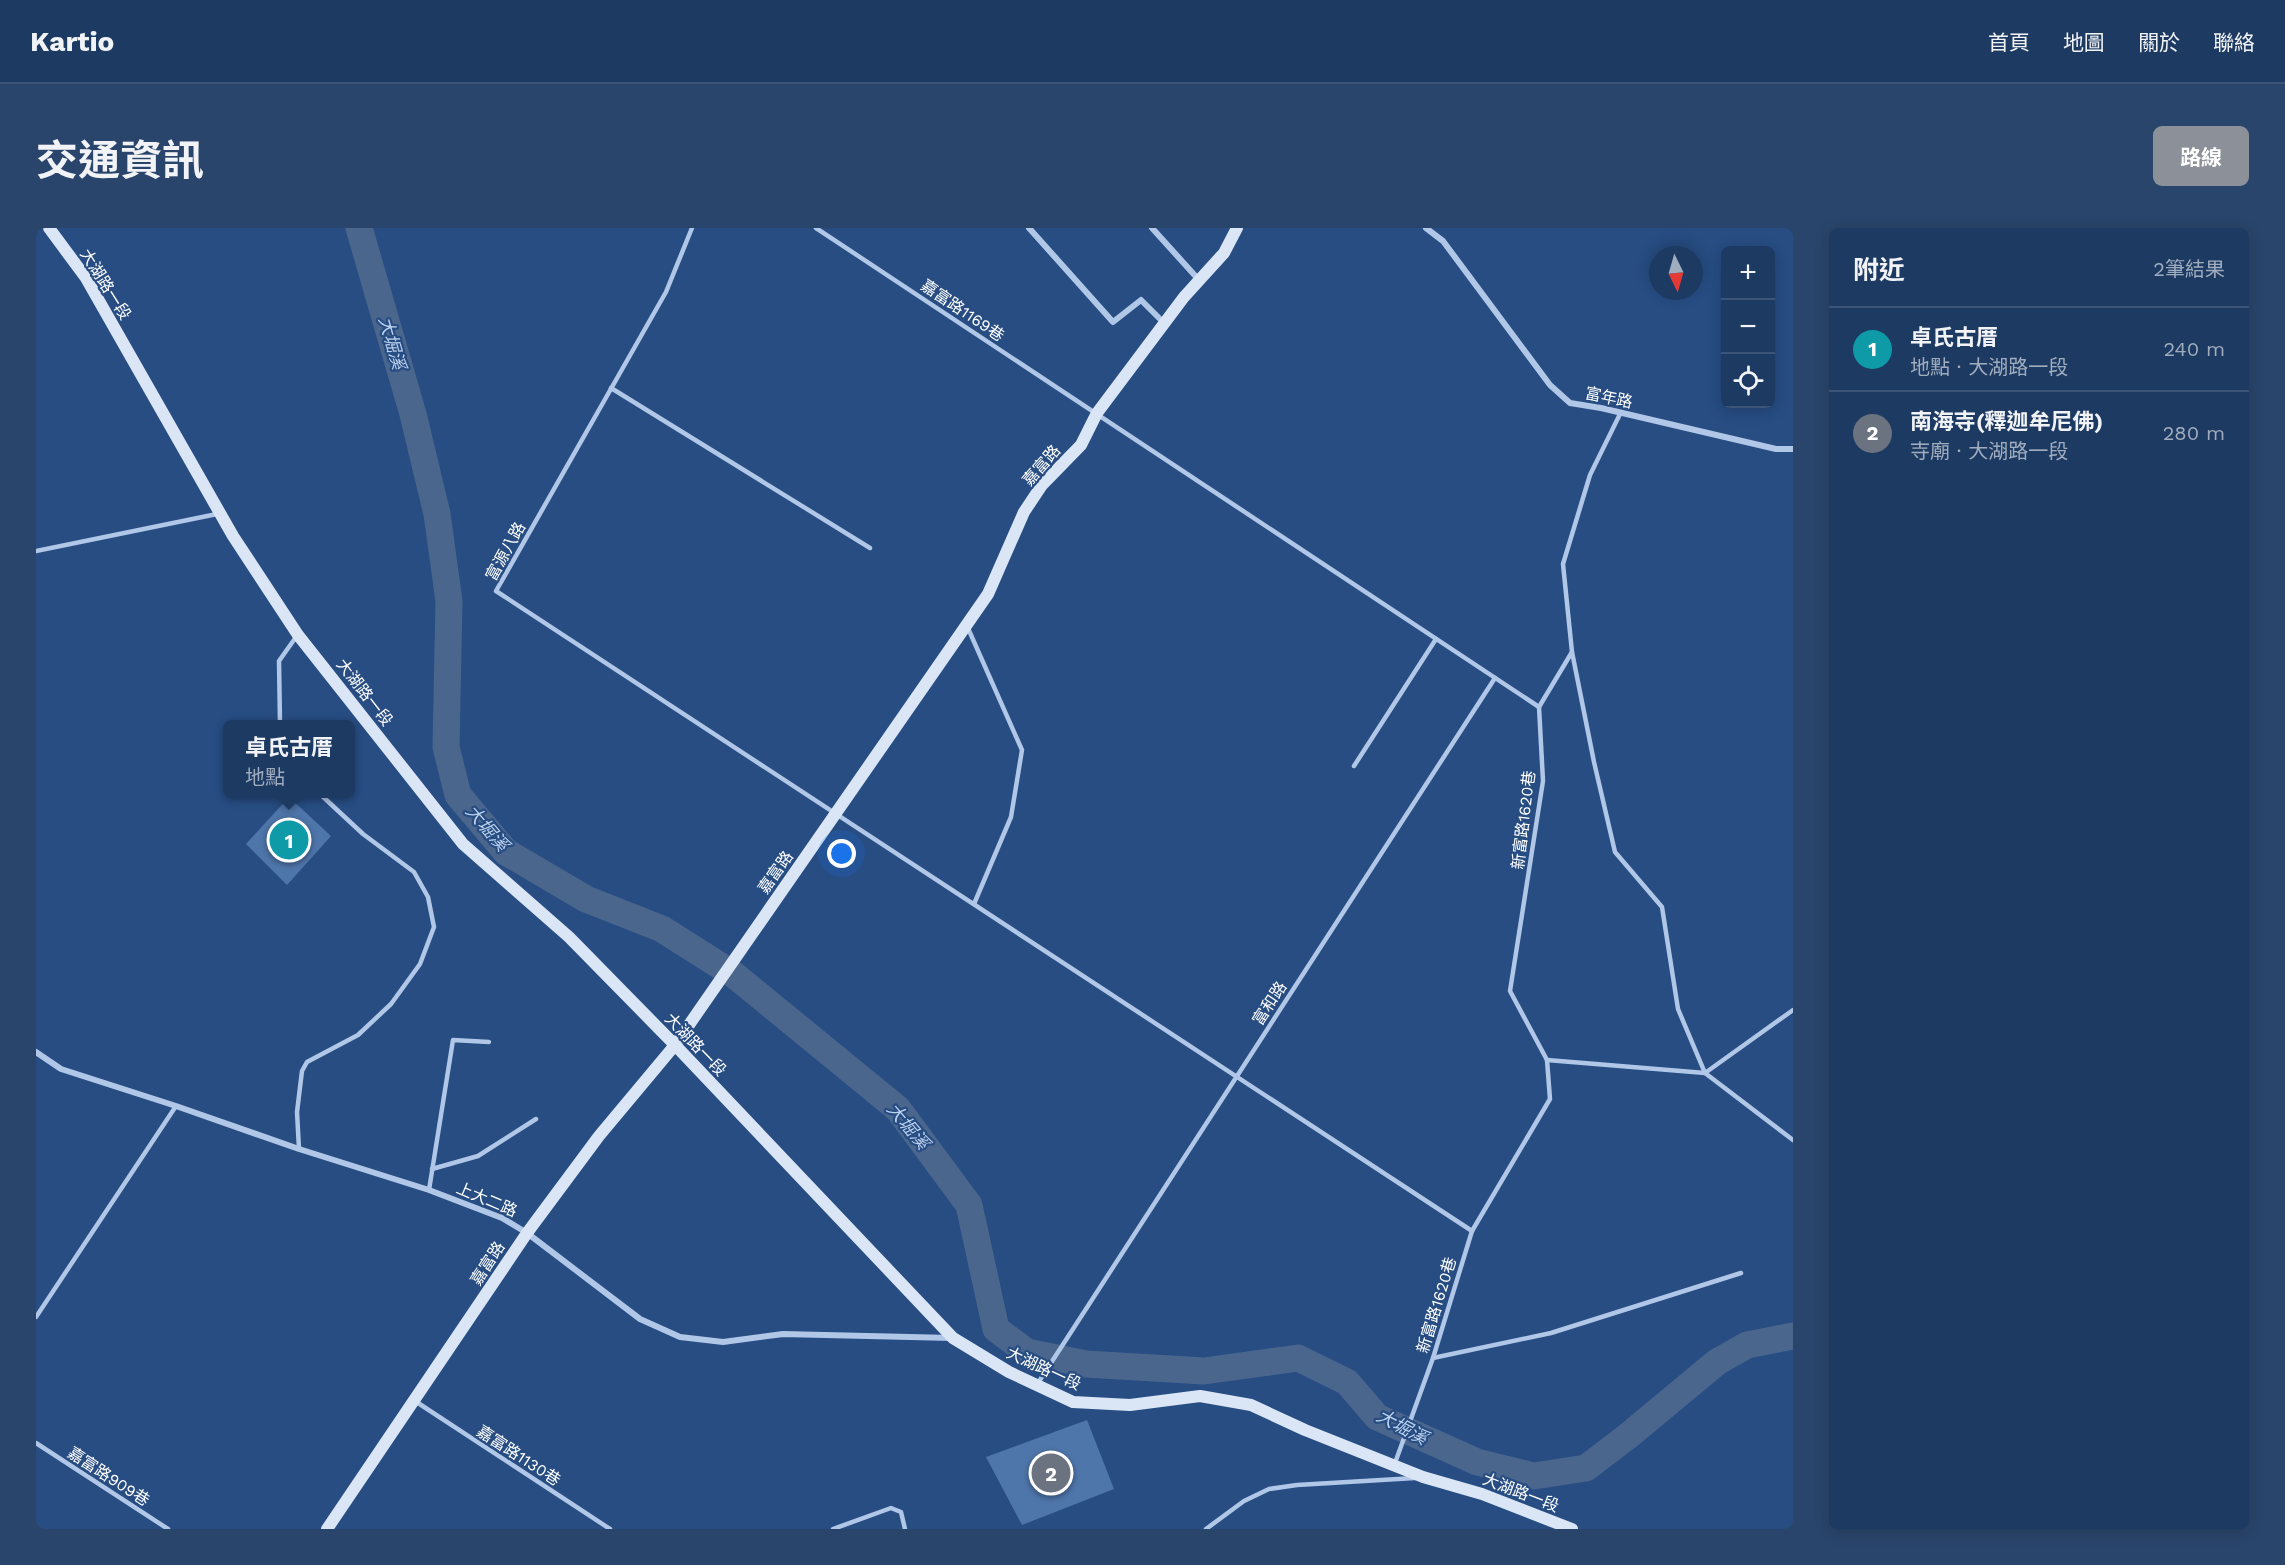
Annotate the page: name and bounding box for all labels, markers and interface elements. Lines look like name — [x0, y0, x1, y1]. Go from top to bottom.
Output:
text: Kartio — [30, 25, 114, 58]
text: 首頁 — [1988, 30, 2030, 55]
text: 地圖 — [2063, 30, 2105, 55]
text: 關於 — [2138, 30, 2180, 55]
text: 聯絡 — [2213, 30, 2255, 55]
button: 路線 — [2153, 126, 2249, 186]
text: 交通資訊 — [36, 136, 204, 185]
street label: 大湖路一段 — [76, 245, 135, 323]
north arrow — [1649, 246, 1703, 300]
map controls — [1721, 246, 1775, 408]
button: + — [1721, 246, 1775, 300]
text: 附近 — [1853, 255, 1905, 285]
text: 2筆結果 — [2153, 257, 2225, 281]
street label: 嘉富路1169巷 — [918, 276, 1008, 345]
button: − — [1721, 300, 1775, 354]
water label: 大堀溪 — [375, 314, 411, 375]
text: 卓氏古厝 — [1910, 325, 1998, 350]
text: 1 — [1868, 337, 1877, 361]
text: 240 m — [2163, 337, 2225, 361]
button: locate — [1721, 354, 1775, 408]
text: 地點 · 大湖路一段 — [1910, 355, 2068, 379]
street label: 富年路 — [1583, 383, 1634, 412]
text: 南海寺(釋迦牟尼佛) — [1910, 409, 2103, 434]
text: 2 — [1867, 421, 1878, 445]
text: 280 m — [2163, 421, 2225, 445]
text: 寺廟 · 大湖路一段 — [1910, 439, 2068, 463]
street label: 嘉富路 — [1018, 441, 1064, 490]
street label: 富源八路 — [482, 519, 529, 584]
street label: 大湖路一段 — [332, 655, 397, 730]
popup — [223, 720, 355, 798]
text: 卓氏古厝 — [245, 735, 333, 760]
text: 地點 — [245, 765, 285, 789]
street label: 新富路1620巷 — [1508, 770, 1539, 870]
water label: 大堀溪 — [462, 800, 515, 857]
pin: 1 — [270, 818, 308, 862]
your location — [827, 839, 856, 868]
street label: 嘉富路 — [754, 847, 797, 897]
street label: 富和路 — [1248, 978, 1290, 1029]
street label: 大湖路一段 — [661, 1009, 730, 1080]
water label: 大堀溪 — [883, 1098, 936, 1155]
street label: 上大二路 — [454, 1178, 520, 1221]
street label: 嘉富路 — [466, 1238, 508, 1289]
street label: 新富路1620巷 — [1413, 1255, 1460, 1355]
street label: 大湖路一段 — [1004, 1343, 1084, 1394]
water label: 大堀溪 — [1373, 1405, 1434, 1450]
street label: 嘉富路1130巷 — [473, 1421, 564, 1489]
street label: 嘉富路909巷 — [64, 1443, 153, 1510]
pin: 2 — [1032, 1450, 1070, 1496]
street label: 大湖路一段 — [1480, 1469, 1562, 1516]

